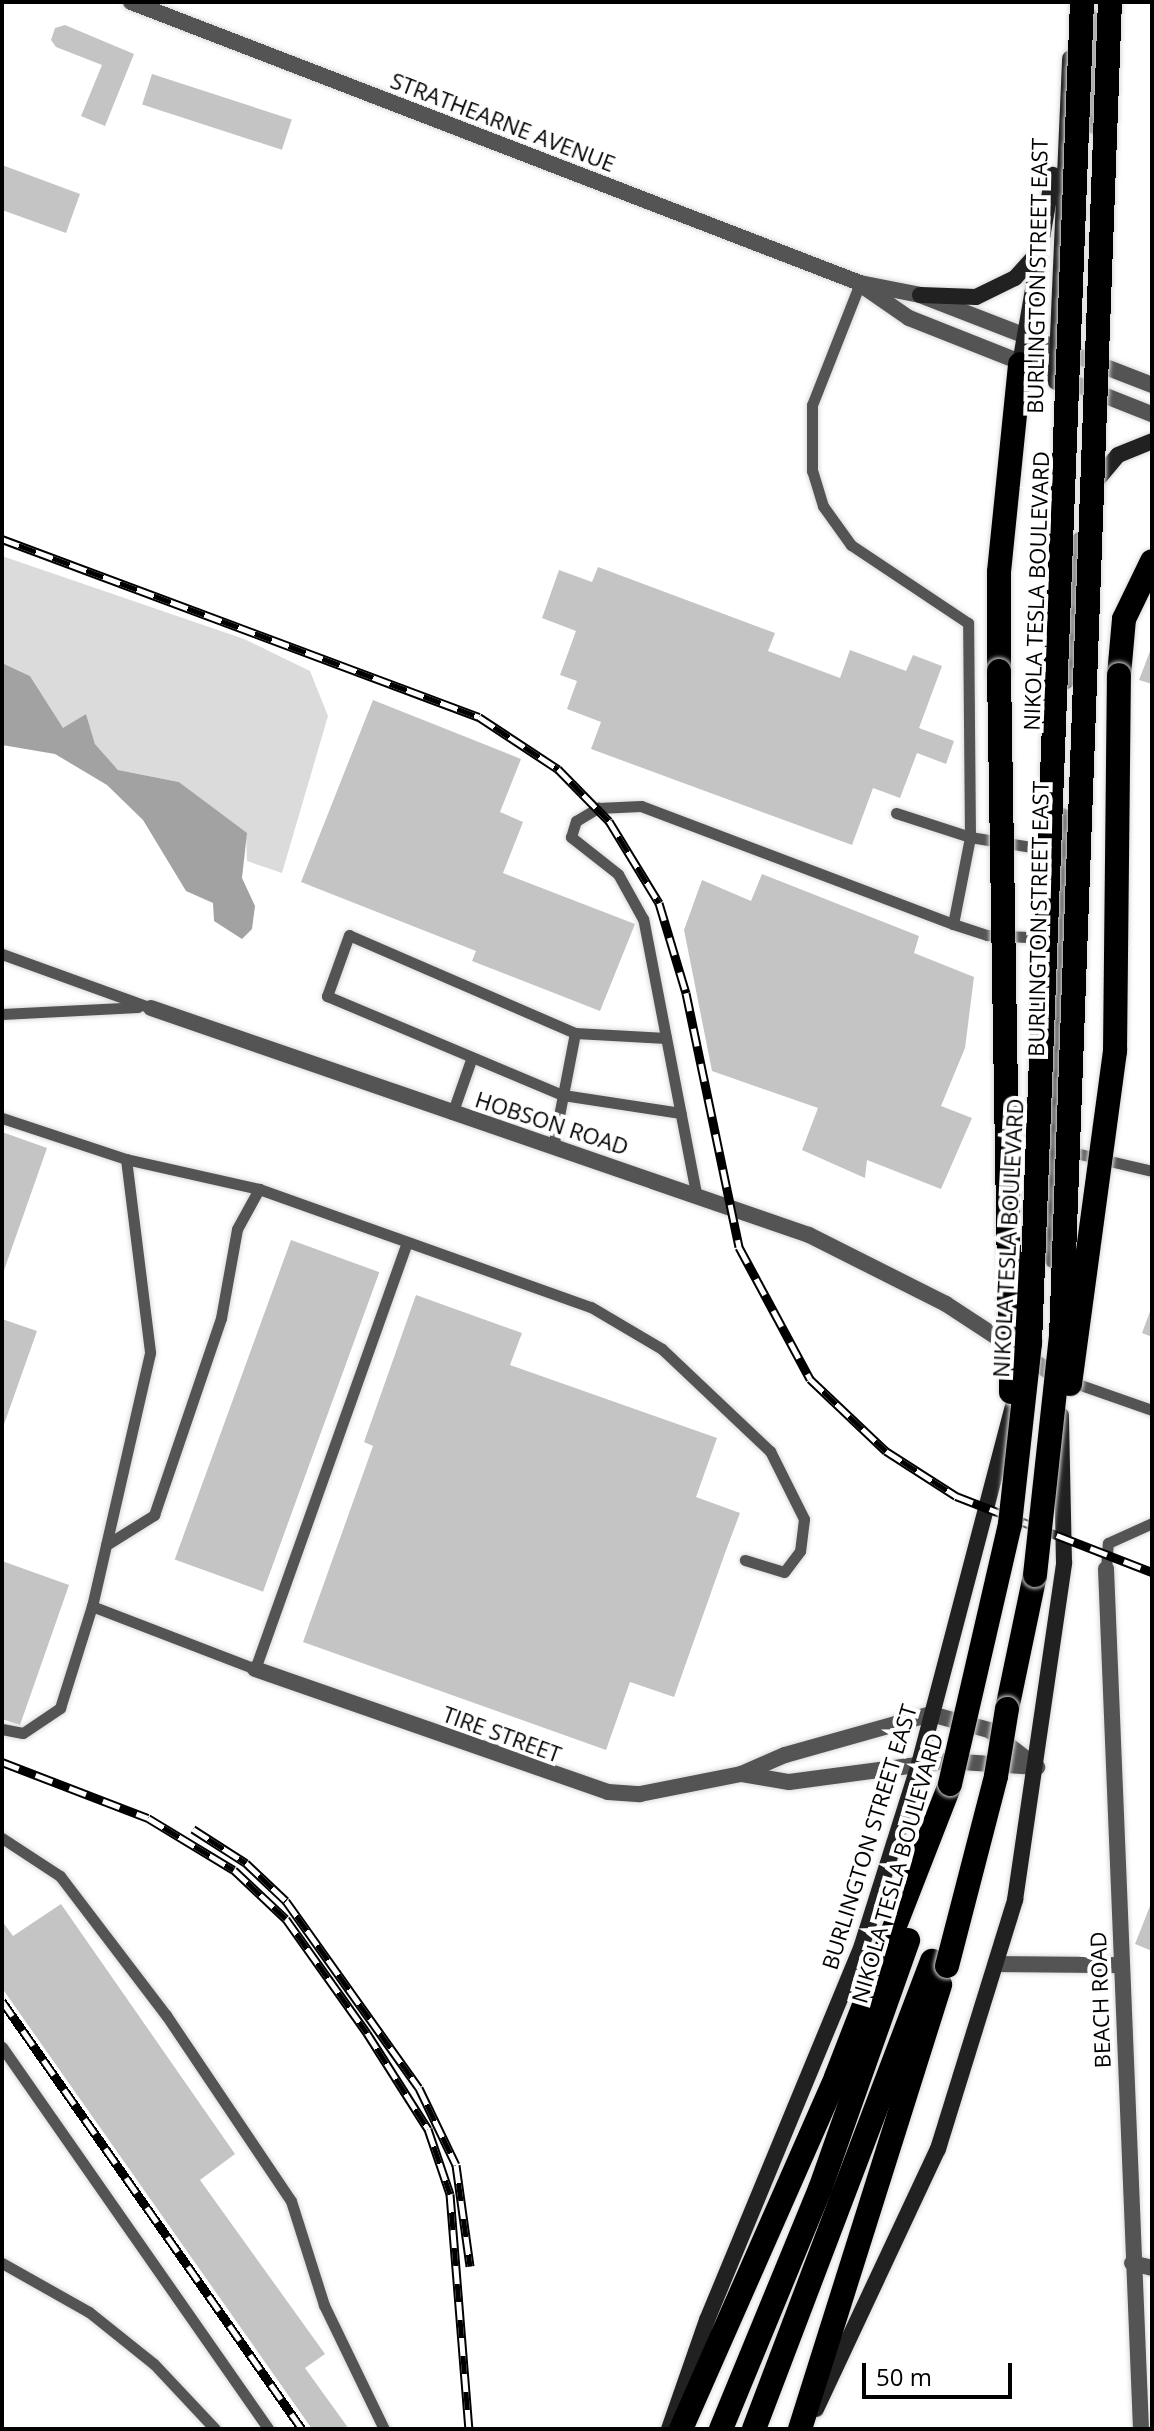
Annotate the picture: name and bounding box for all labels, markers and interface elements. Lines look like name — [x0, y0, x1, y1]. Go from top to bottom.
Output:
street label: STRATHEARNE AVENUE — [387, 67, 619, 177]
street label: BURLINGTON STREET EAST — [1021, 138, 1053, 414]
street label: NIKOLA TESLA BOULEVARD — [1018, 451, 1054, 731]
street label: BURLINGTON STREET EAST — [1022, 781, 1054, 1057]
street label: HOBSON ROAD — [472, 1086, 632, 1160]
street label: NIKOLA TESLA BOULEVARD — [988, 1098, 1028, 1378]
street label: TIRE STREET — [439, 1700, 565, 1768]
street label: BURLINGTON STREET EAST — [816, 1701, 922, 1973]
street label: NIKOLA TESLA BOULEVARD — [846, 1730, 948, 2006]
street label: BEACH ROAD — [1084, 1931, 1116, 2069]
scale bar — [866, 2347, 1016, 2397]
text: 50 m — [876, 2360, 932, 2393]

